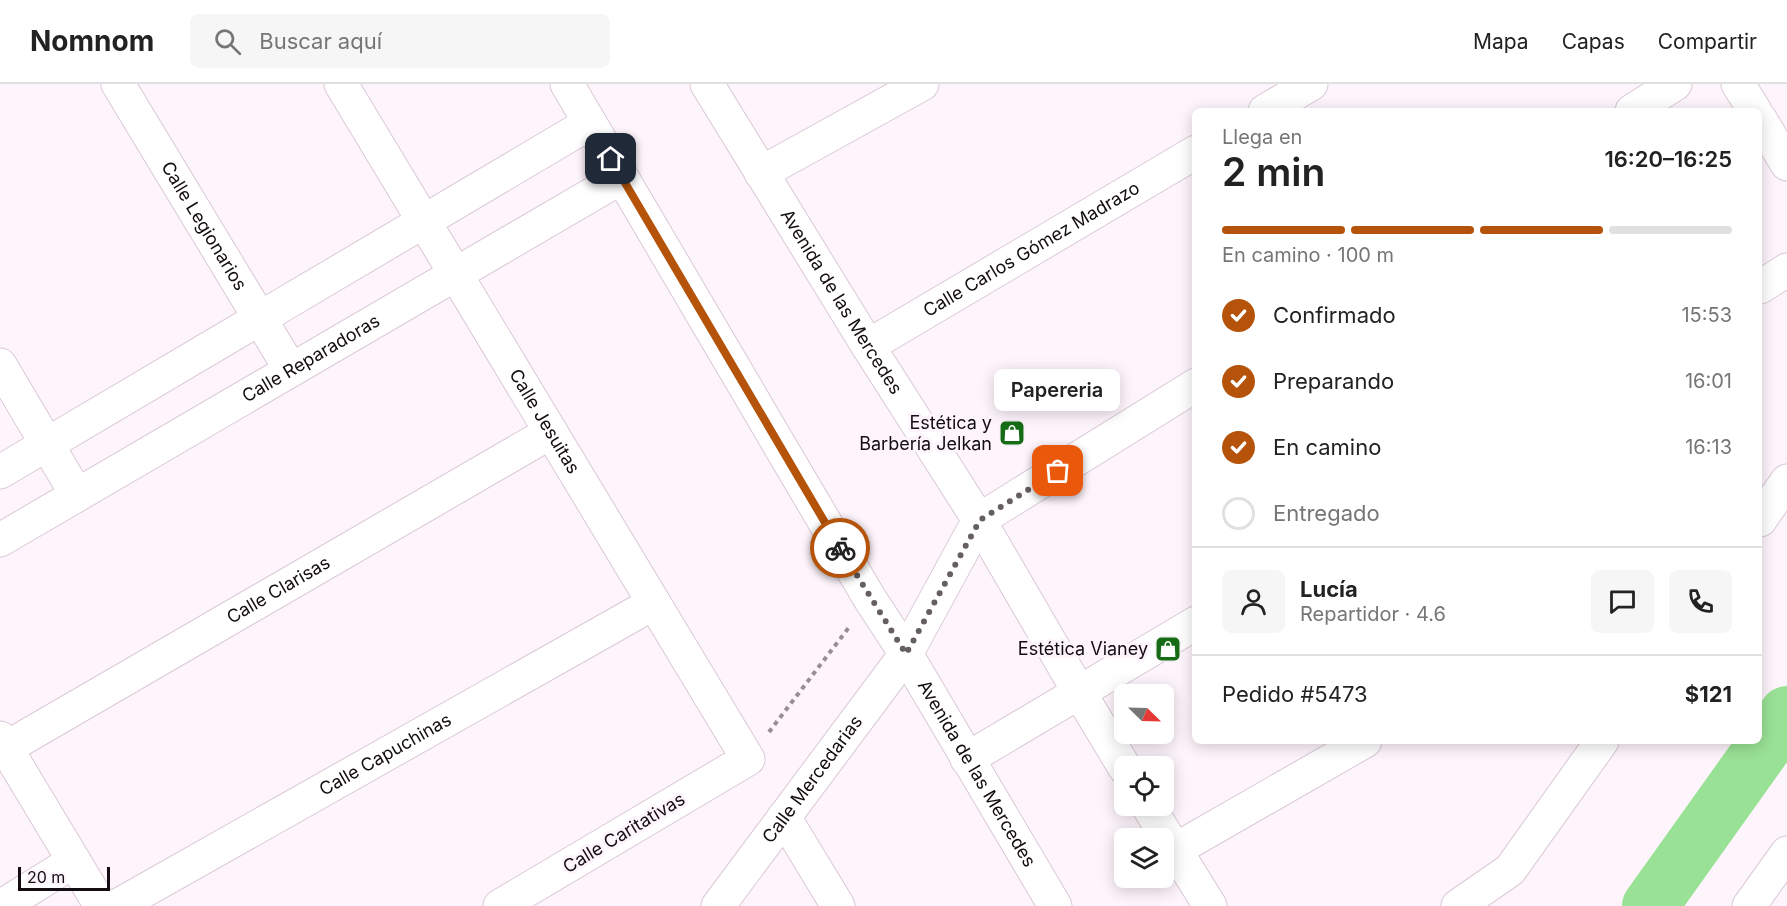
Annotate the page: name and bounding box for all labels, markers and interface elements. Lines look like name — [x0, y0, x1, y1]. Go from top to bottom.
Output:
search box — [190, 14, 610, 68]
text: Nomnom — [30, 24, 154, 58]
icon: search — [211, 25, 244, 58]
text: Buscar aquí — [259, 28, 382, 54]
text: Mapa — [1473, 29, 1529, 54]
text: Capas — [1562, 29, 1625, 54]
text: Compartir — [1658, 29, 1757, 54]
text: Llega en — [1222, 125, 1302, 149]
pin — [585, 133, 636, 184]
icon: home — [594, 142, 627, 175]
text: 16:20–16:25 — [1604, 146, 1732, 172]
text: 2 min — [1222, 148, 1325, 195]
street label: Calle Legionarios — [157, 157, 251, 294]
street label: Calle Carlos Gómez Madrazo — [919, 177, 1143, 321]
street label: Avenida de las Mercedes — [777, 205, 907, 398]
text: En camino · 100 m — [1222, 243, 1394, 267]
icon: check — [1222, 299, 1255, 332]
text: Confirmado — [1273, 302, 1396, 328]
text: 15:53 — [1681, 303, 1732, 327]
street label: Calle Reparadoras — [238, 310, 383, 406]
street label: Calle Jesuitas — [505, 365, 584, 477]
icon: check — [1222, 365, 1255, 398]
text: Preparando — [1273, 368, 1394, 394]
callout: Papereria — [995, 369, 1121, 411]
text: 16:01 — [1685, 369, 1732, 393]
text: Papereria — [1011, 378, 1103, 402]
place label: Estética y Barbería Jelkan — [859, 412, 992, 454]
shop icon: Estética y Barbería Jelkan — [997, 418, 1027, 448]
icon: check — [1222, 431, 1255, 464]
text: En camino — [1273, 434, 1381, 460]
text: 16:13 — [1685, 435, 1732, 459]
pin — [1032, 445, 1083, 496]
icon: bag — [1041, 454, 1074, 487]
text: Entregado — [1273, 500, 1380, 526]
courier — [810, 518, 870, 578]
icon: bike — [824, 532, 857, 565]
street label: Calle Clarisas — [223, 551, 334, 628]
button: person — [1222, 570, 1285, 633]
button: chat — [1591, 570, 1654, 633]
button: phone — [1669, 570, 1732, 633]
text: Lucía — [1300, 576, 1358, 602]
text: Repartidor · 4.6 — [1300, 602, 1446, 626]
shop icon: Estética Vianey — [1153, 634, 1183, 664]
place label: Estética Vianey — [1018, 638, 1148, 659]
street label: Avenida de las Mercedes — [914, 676, 1040, 870]
text: Pedido #5473 — [1222, 681, 1368, 707]
text: $121 — [1685, 681, 1732, 707]
north arrow — [1114, 684, 1174, 744]
map controls — [1114, 684, 1174, 888]
street label: Calle Capuchinas — [315, 709, 455, 800]
street label: Calle Mercedarias — [758, 711, 866, 847]
button: locate — [1114, 756, 1174, 816]
street label: Calle Caritativas — [559, 788, 688, 877]
button: layers — [1114, 828, 1174, 888]
scale bar — [18, 864, 110, 892]
text: 20 m — [27, 867, 65, 887]

